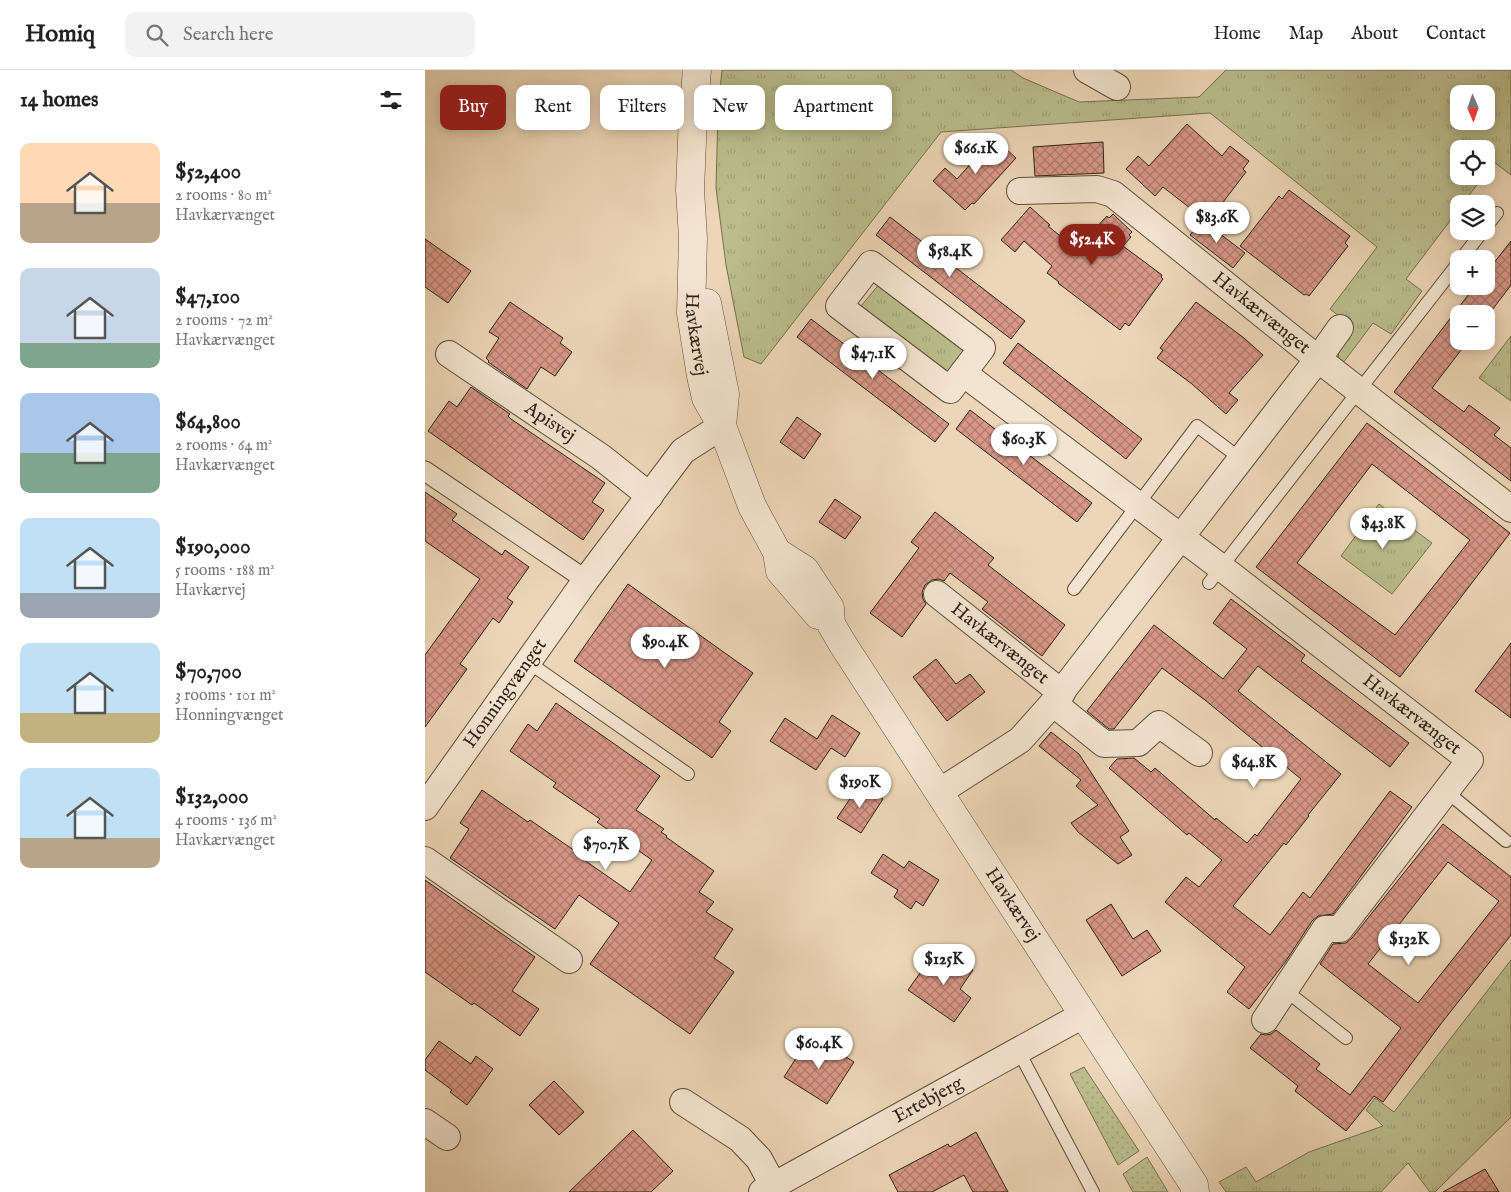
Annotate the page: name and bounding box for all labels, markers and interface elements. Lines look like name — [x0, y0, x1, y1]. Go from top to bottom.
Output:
search box — [125, 12, 475, 57]
text: Homiq — [25, 19, 95, 50]
icon: search — [143, 21, 171, 49]
text: Search here — [183, 23, 274, 47]
text: Home — [1214, 23, 1261, 46]
text: Map — [1289, 23, 1323, 46]
text: About — [1351, 23, 1398, 46]
text: Contact — [1426, 23, 1486, 46]
chip: Buy — [440, 85, 506, 130]
chip: Rent — [516, 85, 590, 130]
chip: Filters — [600, 85, 684, 130]
chip: New — [694, 85, 765, 130]
chip: Apartment — [775, 85, 892, 130]
north arrow — [1450, 85, 1495, 130]
map controls — [1450, 85, 1495, 350]
icon: filters — [377, 86, 405, 114]
text: 14 homes — [20, 87, 98, 114]
pin: $66.1K — [935, 132, 1017, 175]
text: $66.1K — [954, 139, 998, 159]
button: locate — [1450, 140, 1495, 185]
text: $52,400 — [175, 159, 241, 186]
icon: home — [60, 163, 120, 223]
text: 2 rooms · 80 m² — [175, 186, 272, 206]
button: layers — [1450, 195, 1495, 240]
pin: $83.6K — [1176, 202, 1258, 244]
text: Havkærvænget — [175, 206, 275, 226]
text: $83.6K — [1196, 208, 1238, 228]
pin: $52.4K — [1051, 224, 1133, 266]
text: $52.4K — [1069, 230, 1115, 250]
pin: $58.4K — [909, 236, 991, 278]
text: $58.4K — [928, 242, 972, 262]
button: + — [1450, 250, 1495, 295]
street label: Havkærvænget — [1207, 267, 1315, 360]
text: $47,100 — [175, 284, 240, 311]
icon: home — [60, 288, 120, 348]
street label: Havkærvej — [679, 292, 713, 378]
button: − — [1450, 305, 1495, 350]
text: 2 rooms · 72 m² — [175, 311, 273, 331]
text: Havkærvænget — [175, 331, 275, 351]
pin: $47.1K — [832, 338, 914, 380]
text: $47.1K — [851, 344, 895, 364]
street label: Apisvej — [519, 396, 580, 448]
text: $64,800 — [175, 409, 241, 436]
icon: home — [60, 413, 120, 473]
pin: $60.3K — [983, 424, 1065, 466]
text: $60.3K — [1002, 430, 1046, 450]
text: 2 rooms · 64 m² — [175, 436, 273, 456]
text: Havkærvænget — [175, 456, 275, 476]
pin: $43.8K — [1342, 508, 1424, 550]
text: $43.8K — [1361, 514, 1405, 534]
text: $190,000 — [175, 534, 250, 561]
icon: home — [60, 538, 120, 598]
text: 5 rooms · 188 m² — [175, 561, 275, 581]
text: Havkærvej — [175, 581, 246, 601]
street label: Havkærvænget — [946, 597, 1054, 690]
pin: $90.4K — [624, 626, 706, 669]
text: $90.4K — [642, 633, 688, 653]
street label: Honningvænget — [458, 634, 553, 753]
text: $70,700 — [175, 659, 242, 686]
icon: home — [60, 663, 120, 723]
street label: Havkærvænget — [1357, 669, 1466, 761]
text: 3 rooms · 101 m² — [175, 686, 276, 706]
text: Honningvænget — [175, 706, 283, 726]
pin: $64.8K — [1213, 746, 1295, 789]
text: $64.8K — [1231, 753, 1277, 773]
pin: $190K — [825, 766, 895, 809]
text: $190K — [839, 773, 881, 793]
text: $132,000 — [175, 784, 249, 811]
icon: home — [60, 788, 120, 848]
text: 4 rooms · 136 m² — [175, 811, 277, 831]
pin: $70.7K — [565, 828, 647, 871]
text: Havkærvænget — [175, 831, 275, 851]
text: $70.7K — [583, 835, 629, 855]
street label: Havkærvej — [979, 863, 1045, 947]
pin: $132K — [1374, 924, 1444, 966]
text: $132K — [1389, 930, 1429, 950]
pin: $125K — [909, 944, 979, 986]
text: $125K — [924, 950, 964, 970]
pin: $60.4K — [778, 1028, 860, 1070]
text: $60.4K — [796, 1034, 842, 1054]
street label: Ertebjerg — [889, 1071, 968, 1129]

